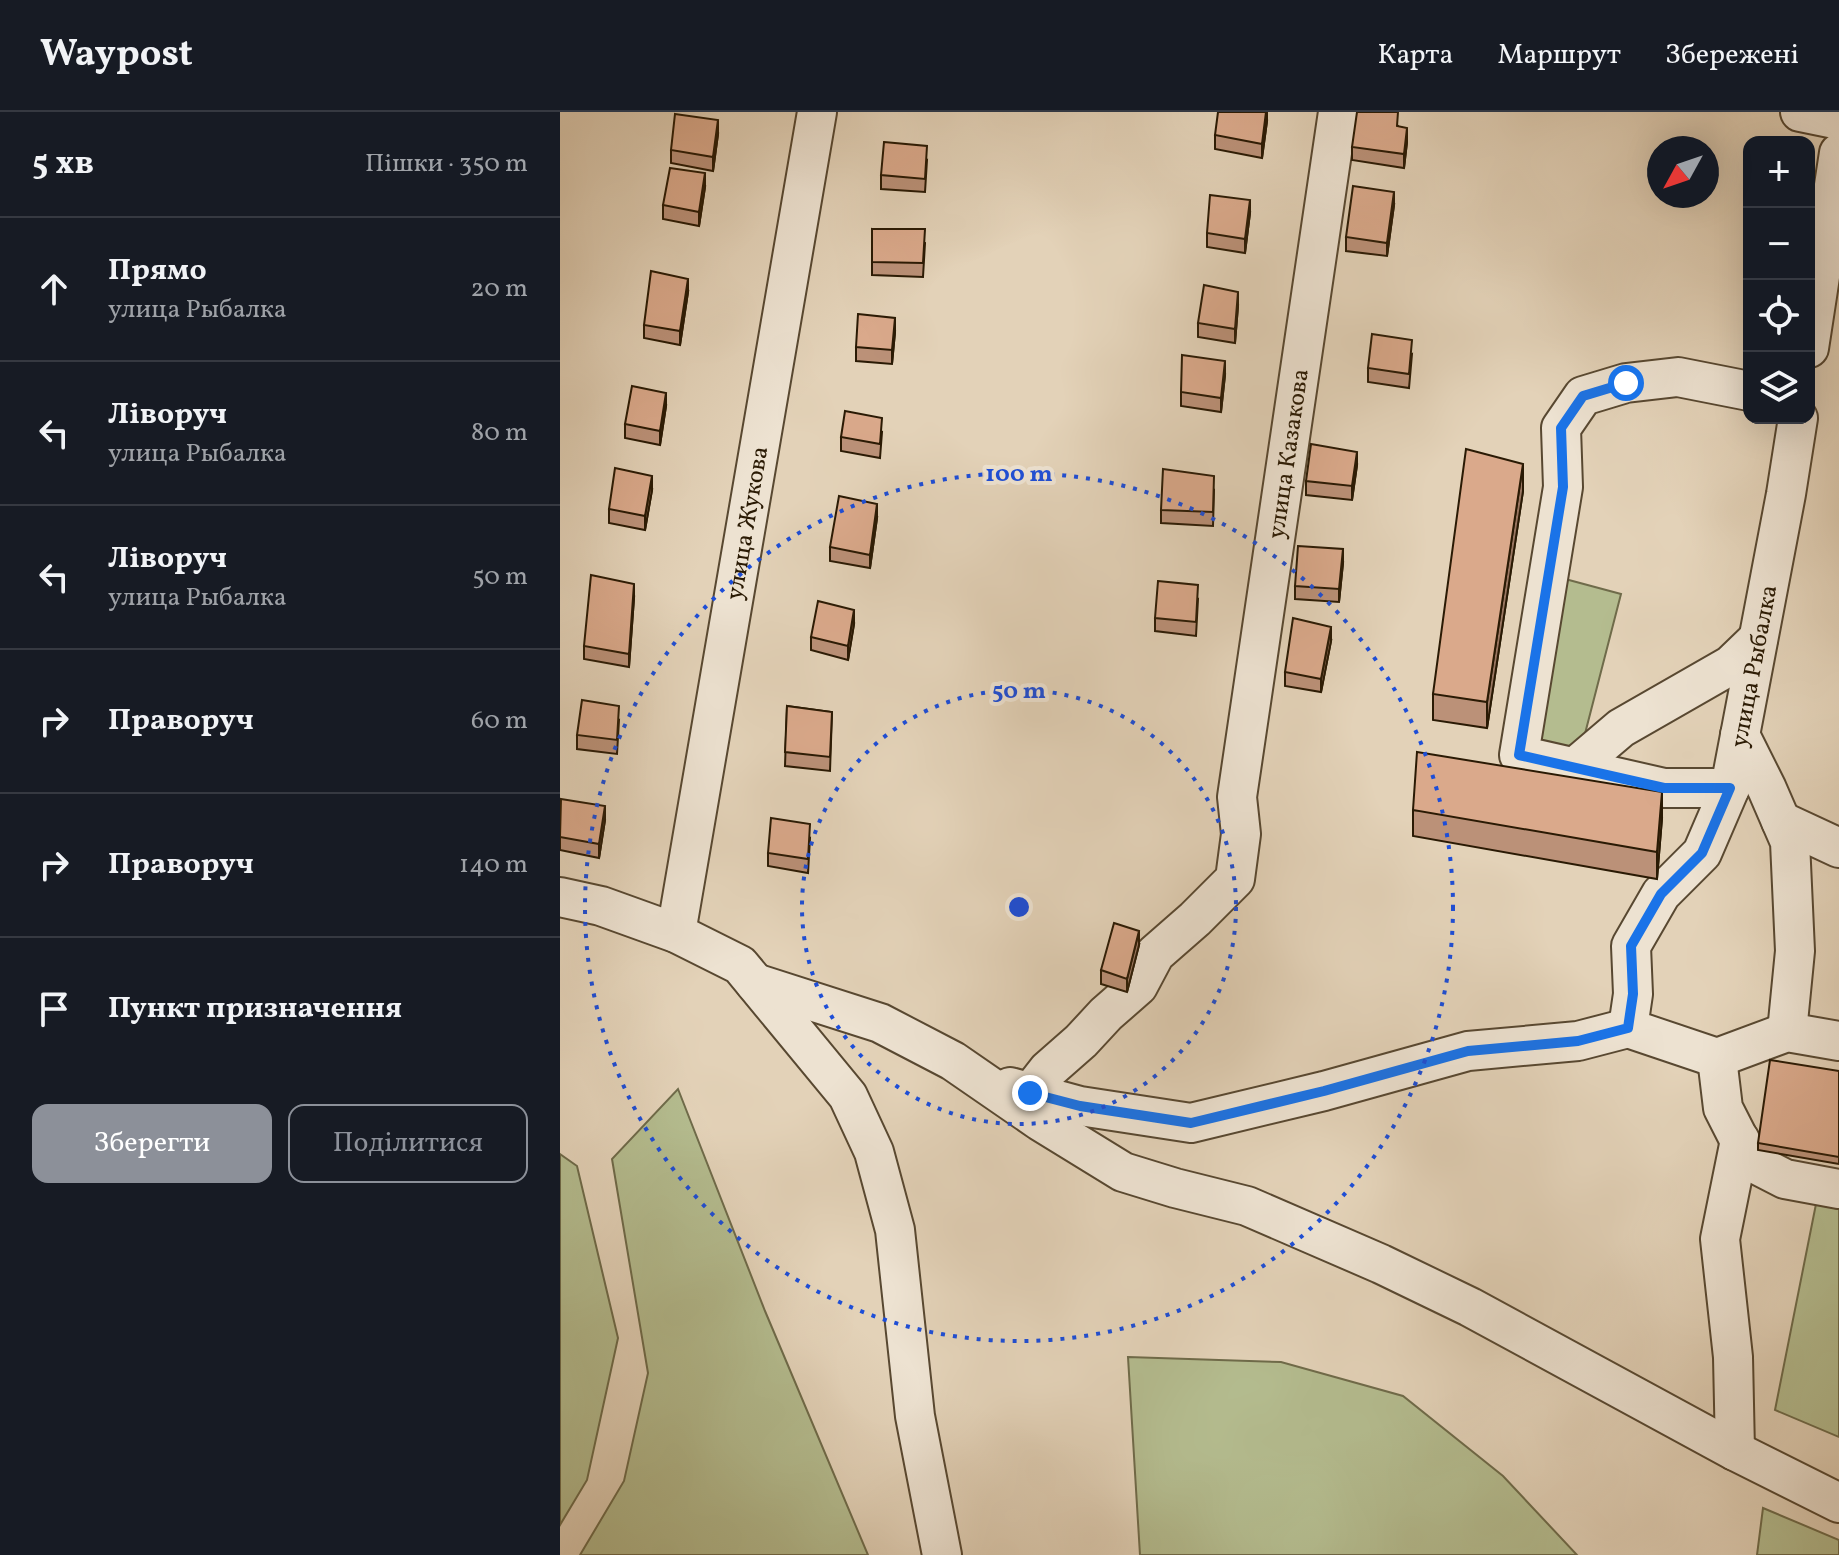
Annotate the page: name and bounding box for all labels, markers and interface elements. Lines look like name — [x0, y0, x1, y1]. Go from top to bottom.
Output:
text: Waypost — [40, 29, 193, 82]
text: Карта — [1378, 36, 1453, 75]
text: Маршрут — [1497, 36, 1621, 75]
text: Збережені — [1665, 36, 1799, 75]
north arrow — [1647, 136, 1719, 208]
map controls — [1743, 136, 1815, 424]
button: + — [1743, 136, 1815, 208]
text: 5 хв — [32, 141, 94, 188]
text: Пішки · 350 m — [365, 146, 528, 182]
button: − — [1743, 208, 1815, 280]
text: Прямо — [108, 250, 207, 292]
icon: ahead — [32, 267, 76, 311]
text: 20 m — [470, 271, 528, 307]
button: locate — [1743, 280, 1815, 352]
text: улица Рыбалка — [108, 292, 287, 328]
button: layers — [1743, 352, 1815, 424]
route start — [1608, 365, 1644, 401]
street label: улица Казакова — [1260, 367, 1319, 541]
text: Ліворуч — [108, 394, 227, 436]
icon: left — [32, 411, 76, 455]
text: 80 m — [471, 415, 528, 451]
text: улица Рыбалка — [108, 436, 287, 472]
street label: улица Жукова — [718, 444, 778, 603]
text: 100 m — [985, 458, 1053, 492]
text: Ліворуч — [108, 538, 227, 580]
icon: left — [32, 555, 76, 599]
text: 50 m — [472, 559, 528, 595]
text: улица Рыбалка — [108, 580, 287, 616]
street label: улица Рыбалка — [1723, 582, 1787, 751]
text: 50 m — [992, 675, 1046, 709]
icon: right — [32, 699, 76, 743]
text: Праворуч — [108, 700, 254, 742]
text: 60 m — [471, 703, 528, 739]
icon: right — [32, 843, 76, 887]
text: Праворуч — [108, 844, 254, 886]
text: 140 m — [459, 847, 528, 883]
centre of rings — [1005, 893, 1033, 921]
icon: arrive — [32, 987, 76, 1031]
text: Пункт призначення — [108, 988, 402, 1030]
route end — [1012, 1075, 1048, 1111]
button: Зберегти — [32, 1104, 272, 1183]
button: Поділитися — [288, 1104, 528, 1183]

